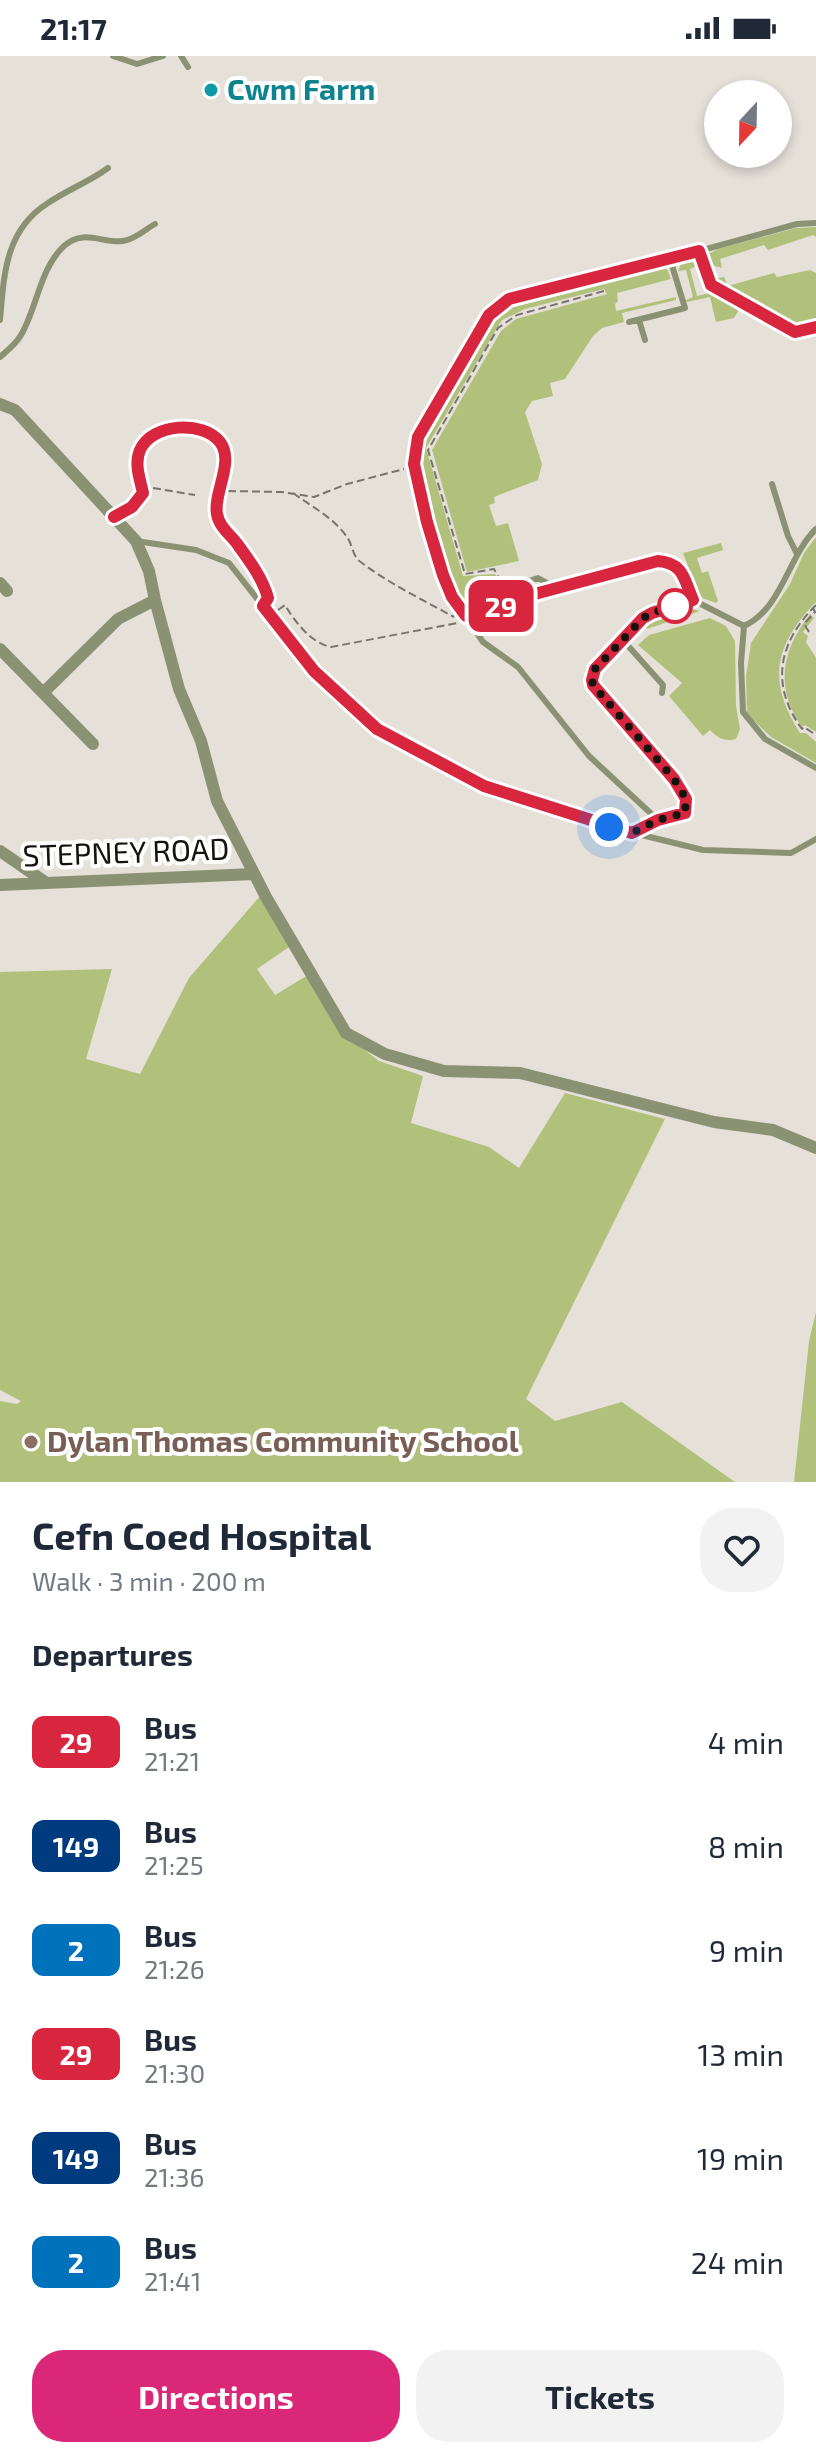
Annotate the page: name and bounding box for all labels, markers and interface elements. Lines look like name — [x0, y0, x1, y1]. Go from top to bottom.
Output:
text: 21:17 — [40, 10, 107, 46]
place label: Cwm Farm — [227, 70, 375, 106]
north arrow — [704, 80, 792, 168]
map controls — [704, 80, 792, 168]
marker: Cwm Farm — [202, 81, 220, 99]
line badge: 29 — [465, 580, 537, 632]
text: 29 — [485, 589, 517, 623]
unlabelled marker — [658, 589, 692, 623]
your location — [589, 807, 629, 847]
street label: STEPNEY ROAD — [22, 829, 230, 873]
place label: Dylan Thomas Community School — [47, 1422, 519, 1459]
marker: Dylan Thomas Community School — [22, 1433, 40, 1451]
button: heart — [700, 1508, 784, 1592]
text: Cefn Coed Hospital — [32, 1512, 371, 1558]
text: Walk · 3 min · 200 m — [32, 1565, 266, 1596]
text: Departures — [32, 1636, 193, 1672]
text: Bus — [144, 1709, 197, 1745]
text: 4 min — [708, 1724, 784, 1760]
text: 29 — [60, 1725, 92, 1759]
text: 21:21 — [144, 1745, 200, 1776]
text: Bus — [144, 1813, 197, 1849]
text: 8 min — [708, 1828, 784, 1864]
text: 149 — [53, 1829, 99, 1863]
text: 21:25 — [144, 1849, 204, 1880]
text: Bus — [144, 1917, 197, 1953]
text: 9 min — [709, 1932, 784, 1968]
text: 2 — [68, 1933, 84, 1967]
text: 21:26 — [144, 1953, 205, 1984]
text: Bus — [144, 2021, 197, 2057]
text: 13 min — [698, 2036, 784, 2072]
text: 29 — [60, 2037, 92, 2071]
text: 21:30 — [144, 2057, 205, 2088]
text: Bus — [144, 2125, 197, 2161]
text: 19 min — [697, 2140, 784, 2176]
text: 149 — [53, 2141, 99, 2175]
text: 21:36 — [144, 2161, 204, 2192]
text: Bus — [144, 2229, 197, 2265]
text: 24 min — [691, 2244, 784, 2280]
text: 2 — [68, 2245, 84, 2279]
text: 21:41 — [144, 2265, 201, 2296]
button: Directions — [32, 2350, 400, 2442]
button: Tickets — [416, 2350, 784, 2442]

